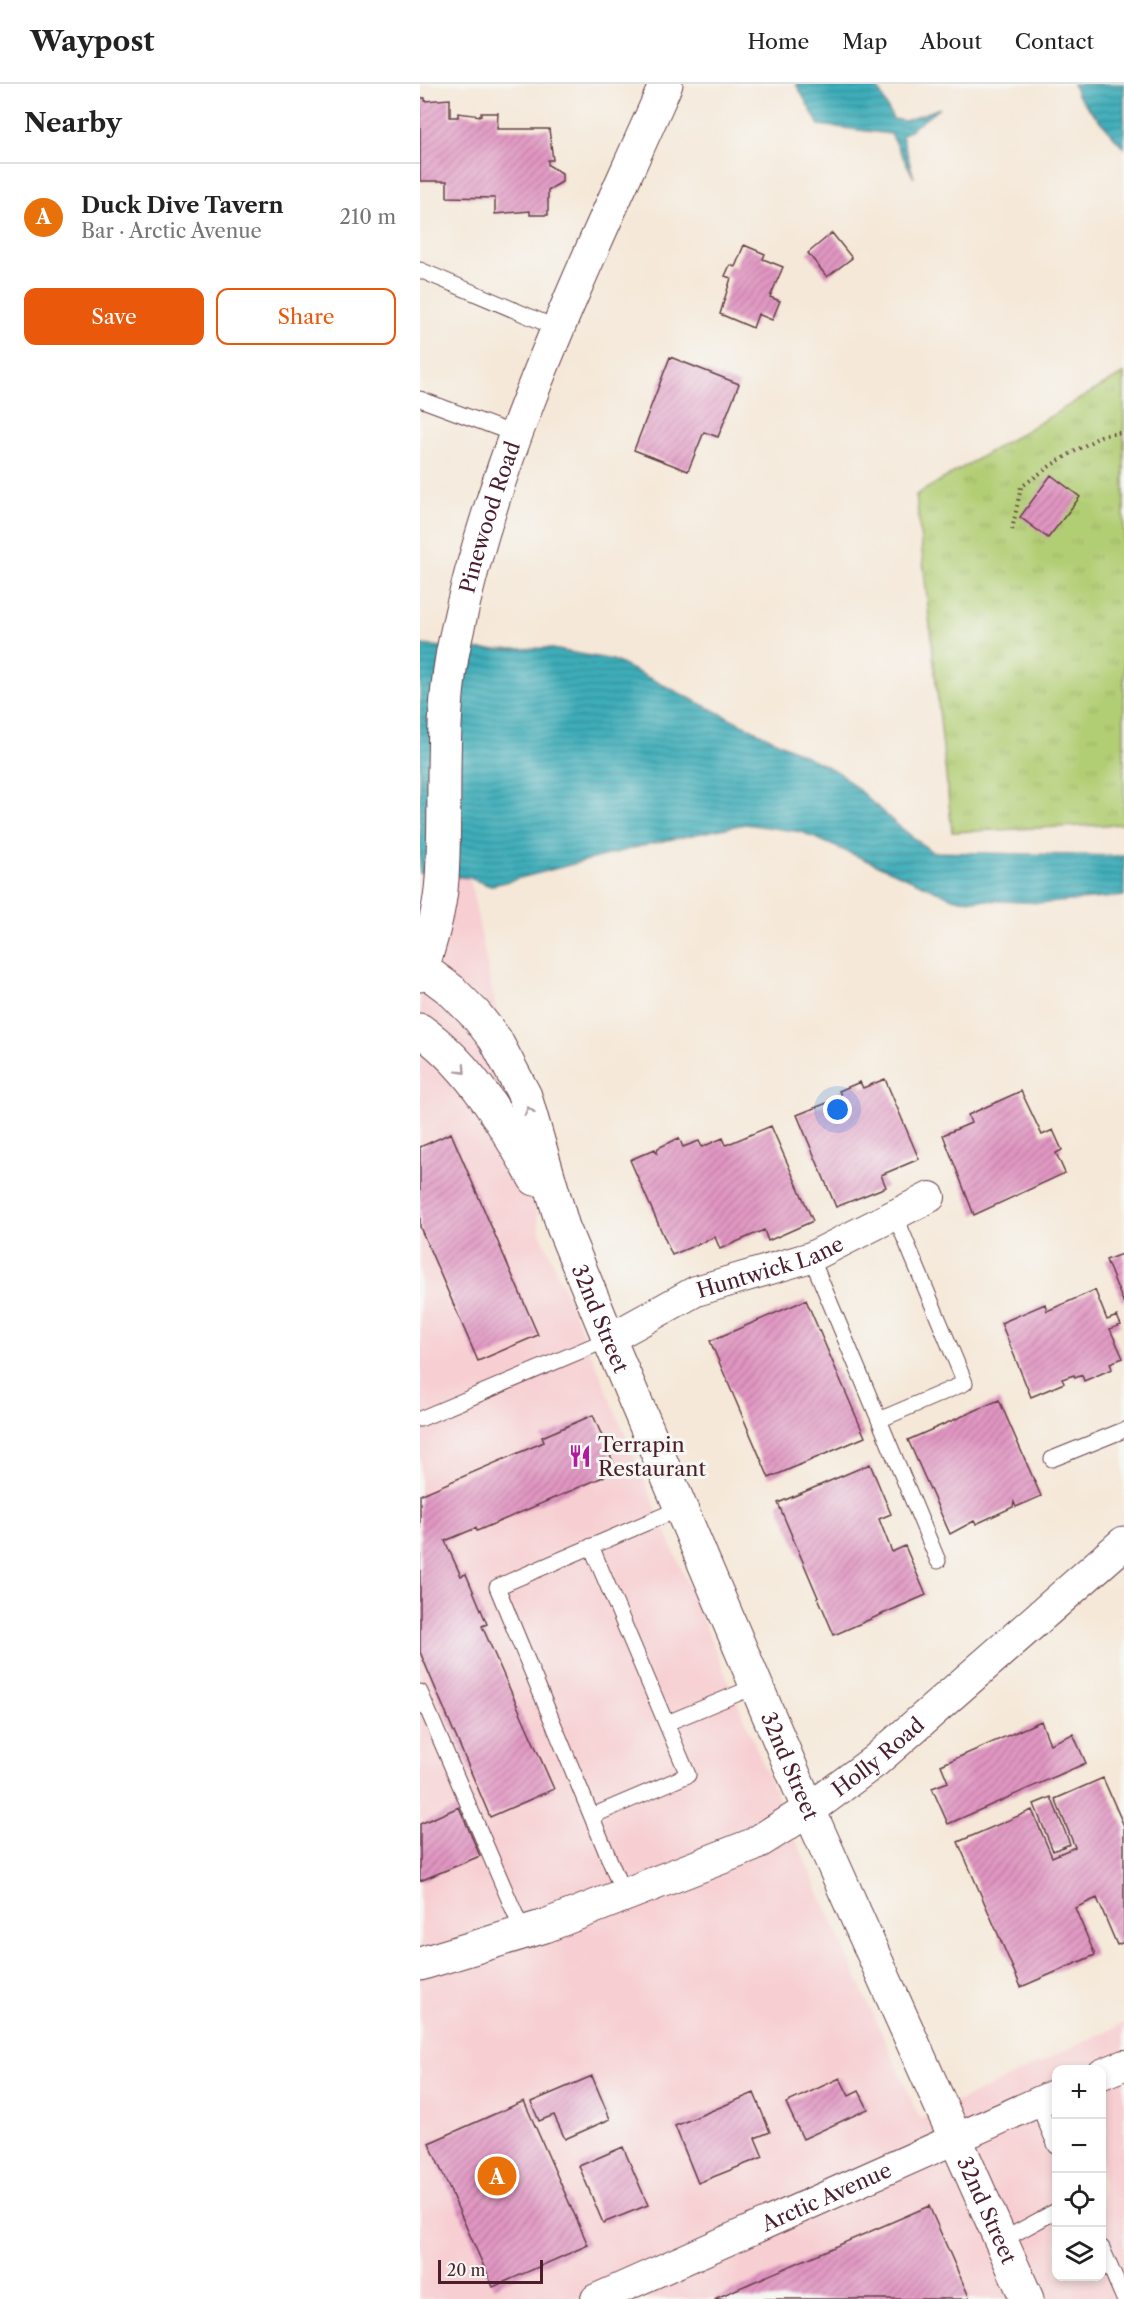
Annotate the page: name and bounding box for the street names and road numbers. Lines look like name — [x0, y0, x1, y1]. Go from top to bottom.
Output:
street label: Pinewood Road — [454, 438, 525, 596]
street label: Huntwick Lane — [693, 1230, 847, 1303]
street label: 32nd Street — [567, 1260, 634, 1377]
street label: 32nd Street — [756, 1708, 824, 1824]
street label: Holly Road — [827, 1712, 929, 1801]
street label: 32nd Street — [952, 2152, 1022, 2268]
street label: Arctic Avenue — [756, 2157, 895, 2237]

